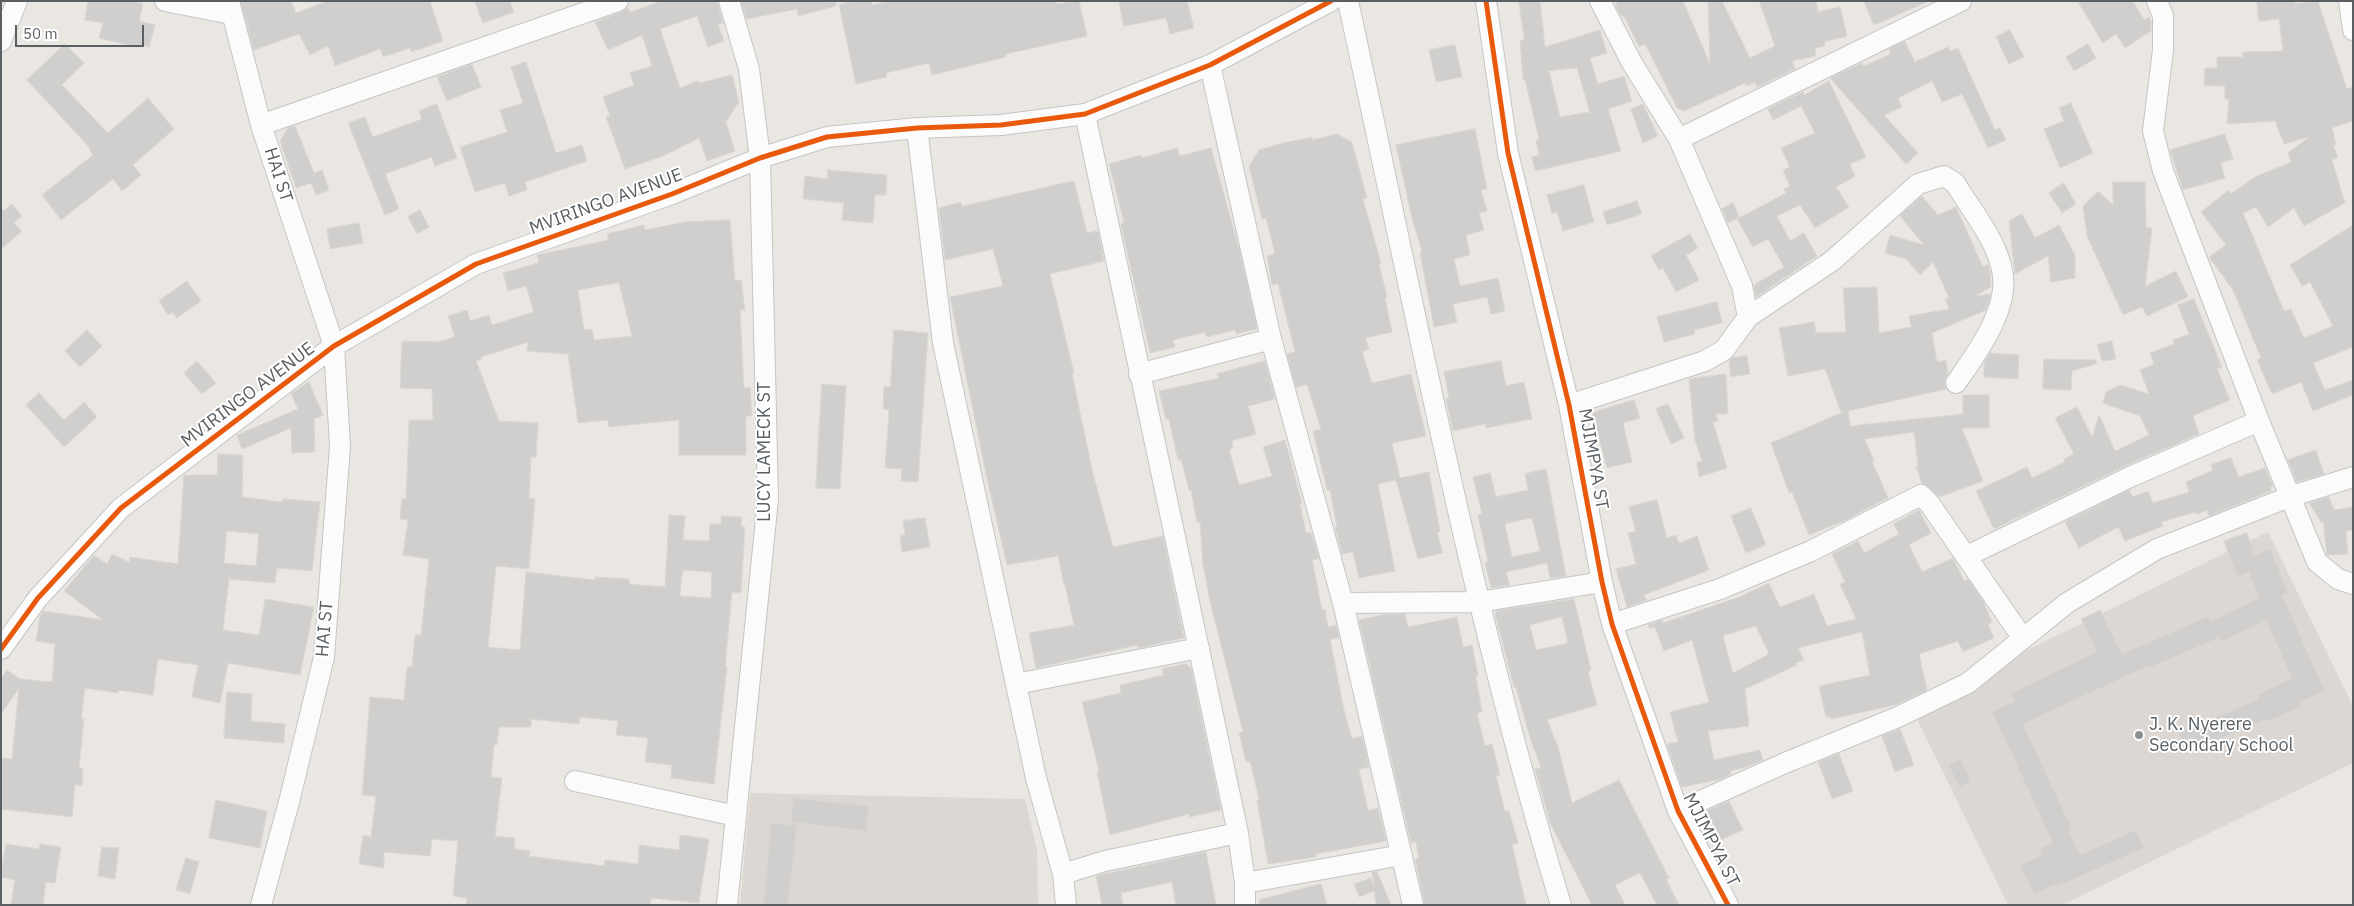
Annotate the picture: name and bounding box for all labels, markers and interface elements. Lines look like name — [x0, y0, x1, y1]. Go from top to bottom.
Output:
scale bar — [18, 15, 146, 47]
text: 50 m — [23, 24, 58, 43]
street label: HAI ST — [259, 145, 297, 205]
street label: MVIRINGO AVENUE — [526, 164, 686, 240]
street label: MVIRINGO AVENUE — [177, 338, 319, 452]
street label: LUCY LAMECK ST — [754, 382, 776, 522]
street label: MJIMPYA ST — [1573, 407, 1613, 511]
street label: HAI ST — [312, 600, 338, 658]
place label: J. K. Nyerere Secondary School — [2149, 714, 2293, 756]
marker: J. K. Nyerere Secondary School — [2133, 729, 2145, 741]
street label: MJIMPYA ST — [1678, 789, 1744, 891]

